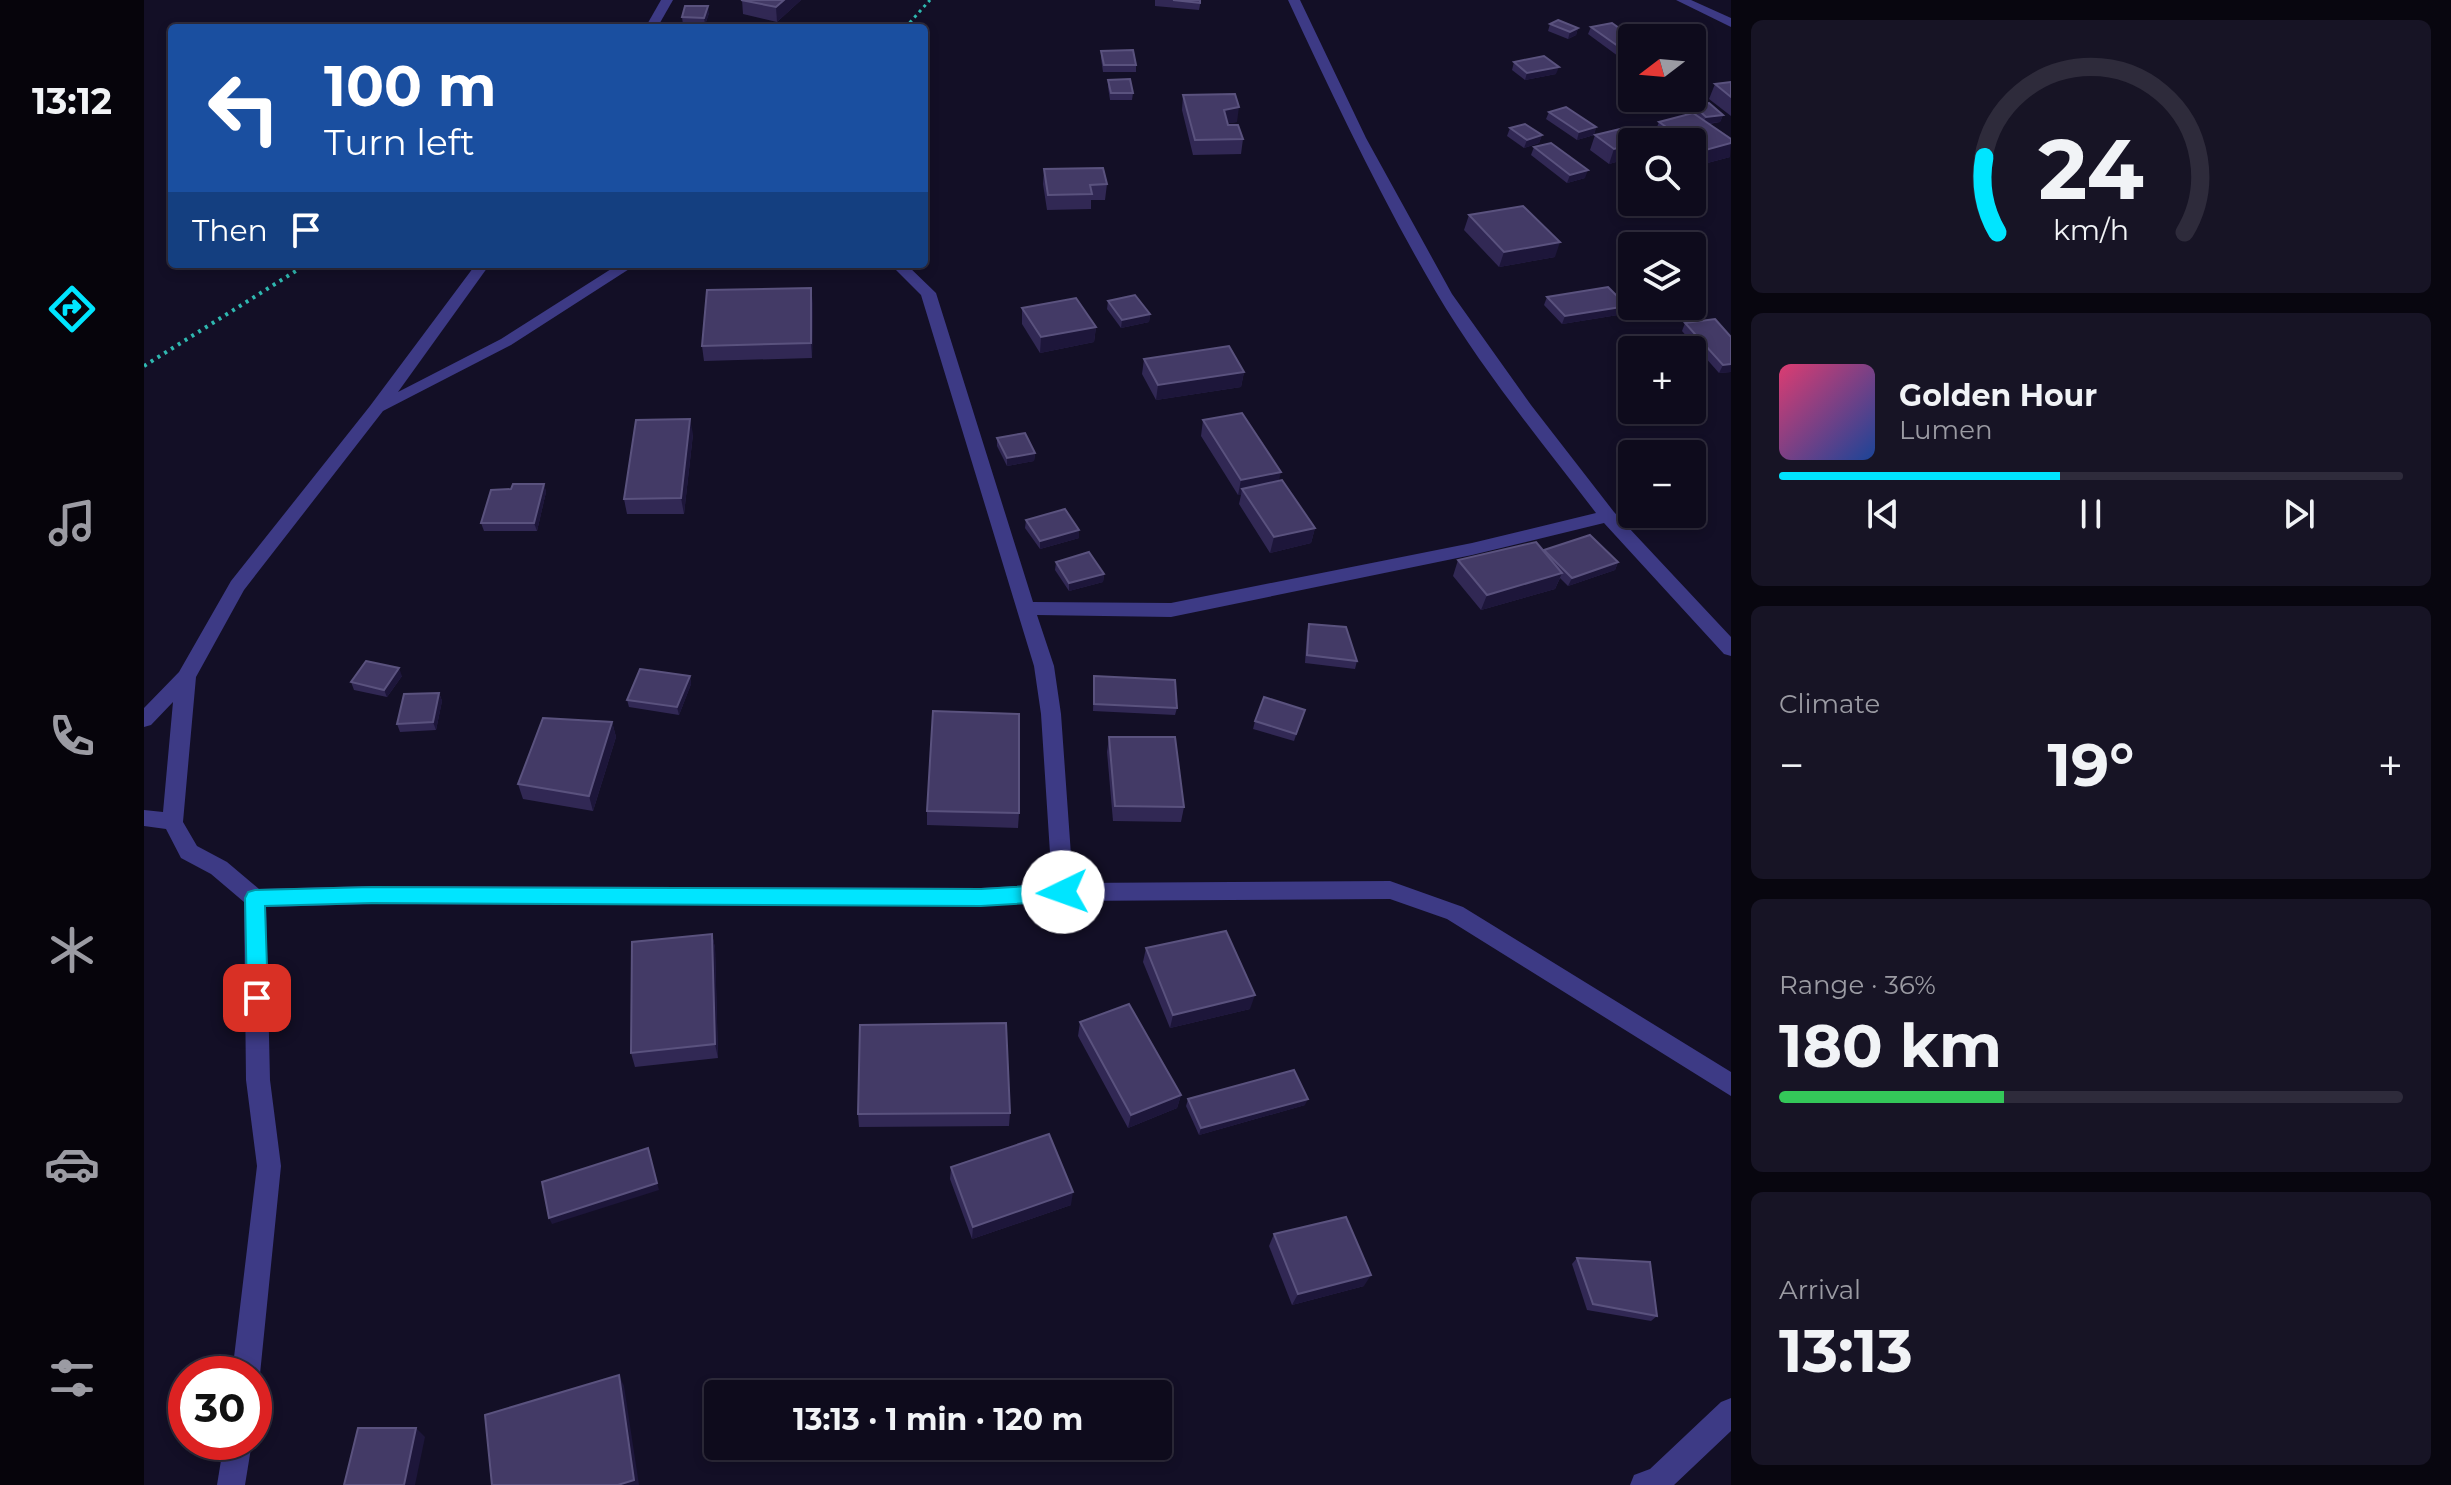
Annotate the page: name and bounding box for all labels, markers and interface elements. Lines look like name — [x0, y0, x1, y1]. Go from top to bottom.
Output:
north arrow — [1618, 24, 1706, 112]
map controls — [1618, 24, 1706, 528]
text: 100 m — [324, 52, 497, 120]
icon: left — [192, 56, 296, 160]
text: 13:12 — [32, 79, 112, 123]
text: 24 — [2038, 117, 2144, 219]
text: Turn left — [324, 120, 475, 164]
button: search — [1618, 128, 1706, 216]
icon: arrive — [284, 208, 328, 252]
text: Then — [192, 212, 268, 249]
text: km/h — [2053, 212, 2129, 247]
button: layers — [1618, 232, 1706, 320]
icon: directions — [44, 281, 100, 337]
button: + — [1618, 336, 1706, 424]
text: Golden Hour — [1899, 377, 2097, 414]
text: Lumen — [1899, 414, 1992, 446]
button: − — [1618, 440, 1706, 528]
icon: previous — [1861, 492, 1905, 536]
icon: pause — [2069, 492, 2113, 536]
icon: next — [2277, 492, 2321, 536]
icon: music — [44, 495, 100, 551]
text: Climate — [1779, 688, 1880, 720]
icon: phone — [44, 708, 100, 764]
text: 19° — [2048, 728, 2134, 801]
text: − — [1779, 738, 1804, 792]
text: + — [2378, 738, 2403, 792]
position arrow — [1021, 850, 1105, 934]
icon: climate — [44, 922, 100, 978]
pin — [223, 964, 291, 1032]
text: Range · 36% — [1779, 969, 1936, 1001]
icon: arrive — [235, 976, 279, 1020]
text: 180 km — [1779, 1009, 2002, 1082]
icon: car — [44, 1136, 100, 1192]
text: Arrival — [1779, 1274, 1861, 1306]
text: 13:13 — [1779, 1314, 1913, 1387]
icon: filters — [44, 1350, 100, 1406]
speed limit sign: 30 — [168, 1356, 272, 1460]
text: 13:13 · 1 min · 120 m — [793, 1401, 1083, 1438]

